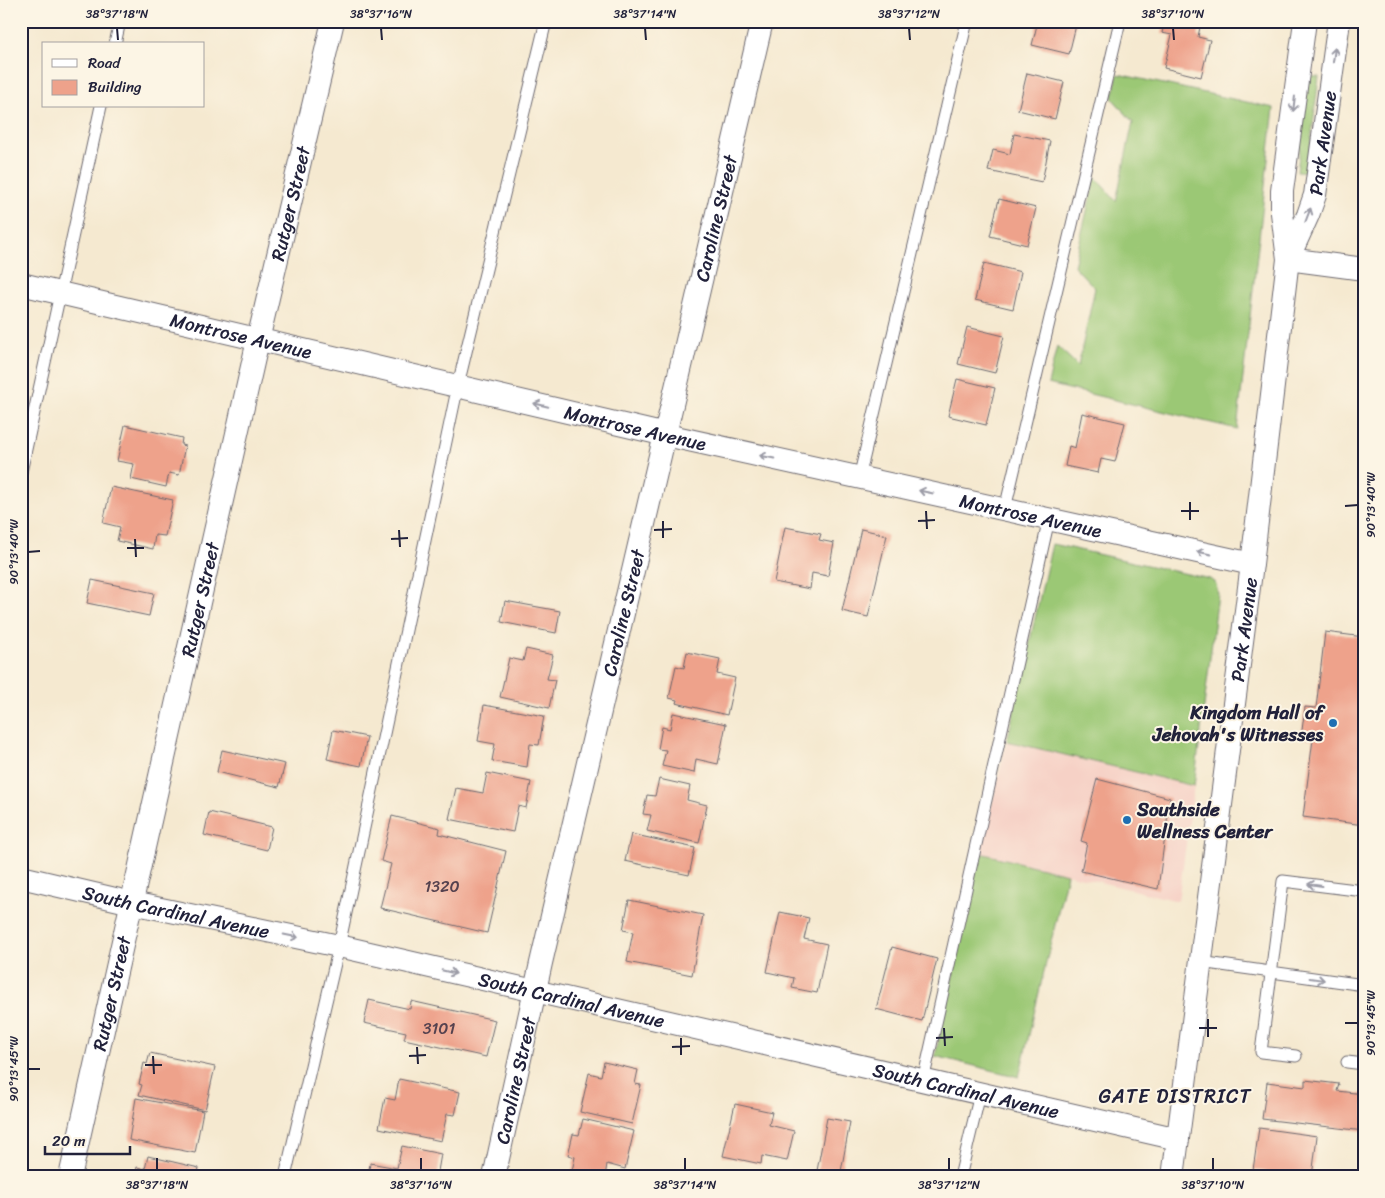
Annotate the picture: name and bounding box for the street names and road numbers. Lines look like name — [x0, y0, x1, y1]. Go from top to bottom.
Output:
street label: Park Avenue — [1299, 88, 1346, 197]
street label: Rutger Street — [261, 142, 320, 264]
street label: Caroline Street — [685, 150, 747, 285]
street label: Montrose Avenue — [167, 303, 315, 368]
street label: Montrose Avenue — [561, 395, 710, 460]
street label: Montrose Avenue — [957, 484, 1105, 547]
street label: Rutger Street — [171, 537, 229, 660]
street label: Caroline Street — [592, 545, 654, 679]
street label: Park Avenue — [1220, 575, 1267, 684]
street label: South Cardinal Avenue — [79, 875, 273, 948]
street label: Rutger Street — [82, 932, 140, 1054]
street label: South Cardinal Avenue — [475, 962, 668, 1037]
street label: Caroline Street — [485, 1012, 546, 1147]
street label: South Cardinal Avenue — [870, 1053, 1063, 1128]

